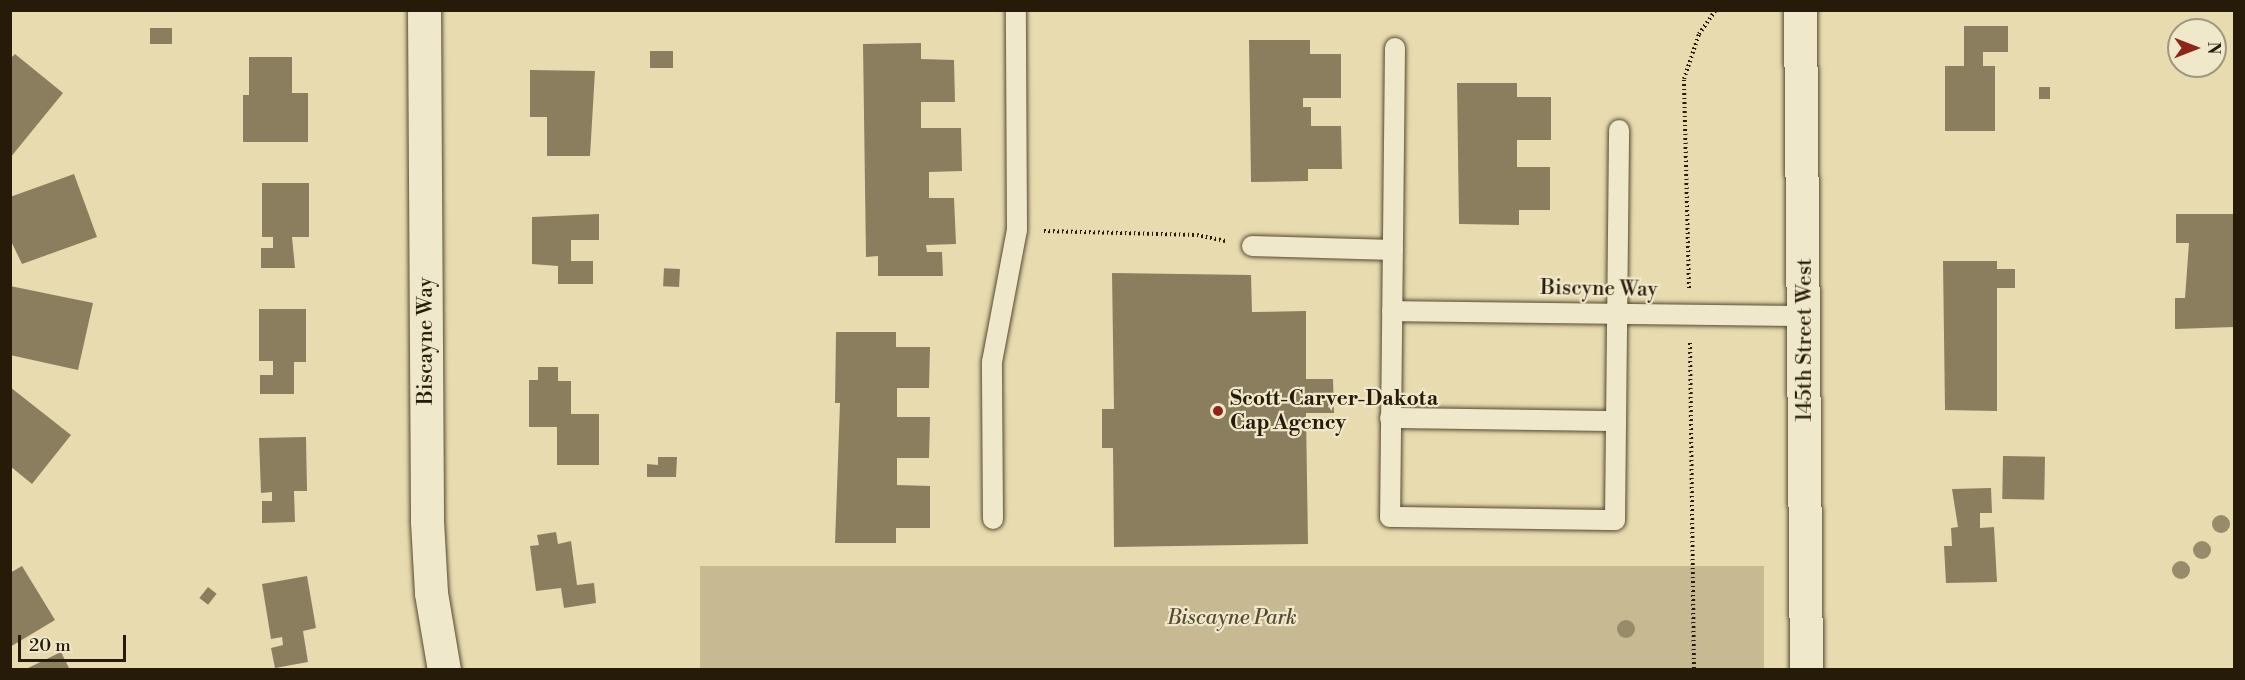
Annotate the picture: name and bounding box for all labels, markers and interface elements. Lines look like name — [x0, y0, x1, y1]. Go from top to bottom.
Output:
north arrow — [2167, 18, 2227, 78]
text: N — [2203, 42, 2223, 54]
street label: 145th Street West — [1792, 258, 1818, 422]
street label: Biscyne Way — [1540, 275, 1658, 303]
street label: Biscayne Way — [413, 277, 439, 405]
place label: Scott-Carver-Dakota Cap Agency — [1230, 386, 1438, 436]
marker: Scott-Carver-Dakota Cap Agency — [1211, 404, 1225, 418]
park label: Biscayne Park — [1167, 605, 1297, 631]
scale bar — [21, 623, 129, 661]
text: 20 m — [29, 634, 71, 657]

